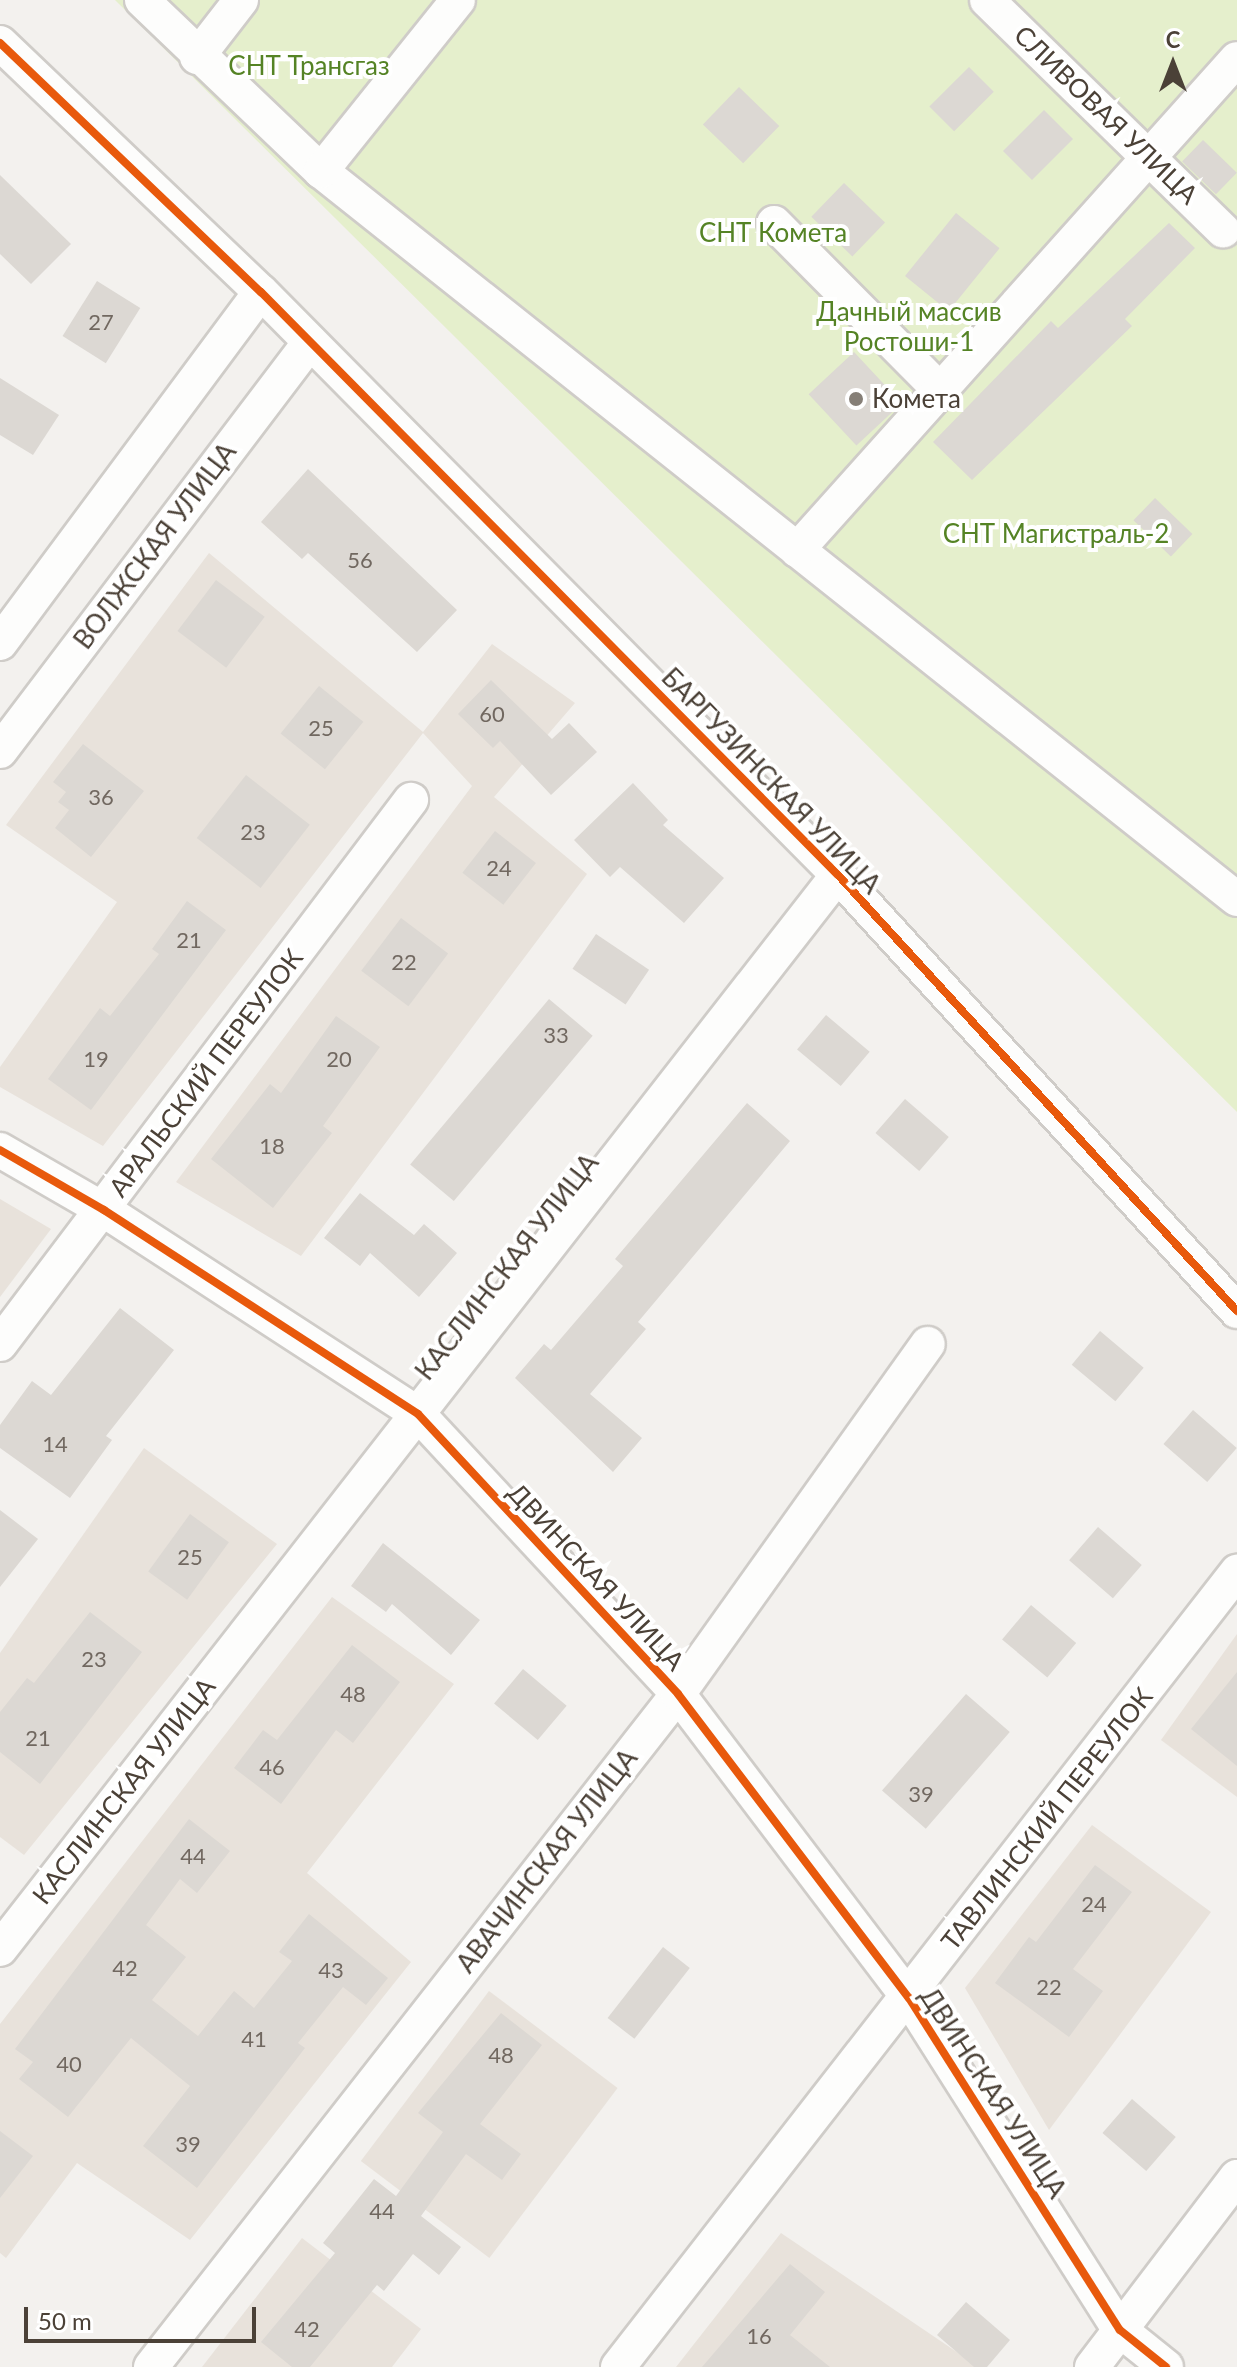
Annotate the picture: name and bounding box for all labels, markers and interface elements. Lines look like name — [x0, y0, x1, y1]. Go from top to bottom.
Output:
street label: СЛИВОВАЯ УЛИЦА — [1008, 19, 1204, 211]
north arrow — [1133, 24, 1213, 104]
park label: СНТ Трансгаз — [228, 50, 390, 82]
park label: СНТ Комета — [699, 217, 847, 249]
park label: Дачный массив Ростоши-1 — [816, 296, 1002, 358]
house number: 27 — [88, 309, 114, 335]
place label: Комета — [872, 383, 961, 415]
marker: Комета — [847, 390, 865, 408]
street label: ВОЛЖСКАЯ УЛИЦА — [67, 437, 243, 655]
park label: СНТ Магистраль-2 — [943, 518, 1169, 550]
house number: 56 — [347, 547, 373, 573]
street label: БАРГУЗИНСКАЯ УЛИЦА — [655, 662, 887, 900]
house number: 60 — [479, 701, 505, 727]
house number: 25 — [308, 715, 334, 741]
house number: 36 — [88, 784, 114, 810]
house number: 23 — [240, 819, 266, 845]
house number: 24 — [486, 855, 512, 881]
house number: 21 — [176, 927, 202, 953]
street label: АРАЛЬСКИЙ ПЕРЕУЛОК — [103, 943, 309, 1203]
house number: 22 — [391, 949, 417, 975]
house number: 33 — [543, 1022, 569, 1048]
house number: 19 — [83, 1046, 109, 1072]
house number: 20 — [326, 1046, 352, 1072]
house number: 18 — [259, 1133, 285, 1159]
street label: КАСЛИНСКАЯ УЛИЦА — [409, 1148, 605, 1386]
house number: 14 — [42, 1431, 68, 1457]
street label: ДВИНСКАЯ УЛИЦА — [501, 1477, 691, 1677]
house number: 25 — [177, 1544, 203, 1570]
house number: 23 — [81, 1646, 107, 1672]
street label: КАСЛИНСКАЯ УЛИЦА — [26, 1672, 222, 1910]
house number: 48 — [340, 1681, 366, 1707]
street label: ТАВЛИНСКИЙ ПЕРЕУЛОК — [935, 1682, 1159, 1956]
house number: 21 — [25, 1725, 51, 1751]
street label: АВАЧИНСКАЯ УЛИЦА — [450, 1743, 644, 1979]
house number: 46 — [259, 1754, 285, 1780]
house number: 39 — [908, 1781, 934, 1807]
house number: 44 — [180, 1843, 206, 1869]
house number: 24 — [1081, 1891, 1107, 1917]
house number: 42 — [112, 1955, 138, 1981]
house number: 43 — [318, 1957, 344, 1983]
house number: 22 — [1036, 1974, 1062, 2000]
street label: ДВИНСКАЯ УЛИЦА — [913, 1982, 1073, 2204]
house number: 41 — [241, 2026, 267, 2052]
house number: 48 — [488, 2042, 514, 2068]
house number: 40 — [56, 2051, 82, 2077]
house number: 39 — [175, 2131, 201, 2157]
house number: 44 — [369, 2198, 395, 2224]
scale bar — [28, 2291, 260, 2341]
text: 50 m — [38, 2306, 92, 2335]
house number: 42 — [294, 2316, 320, 2342]
house number: 16 — [746, 2323, 772, 2349]

